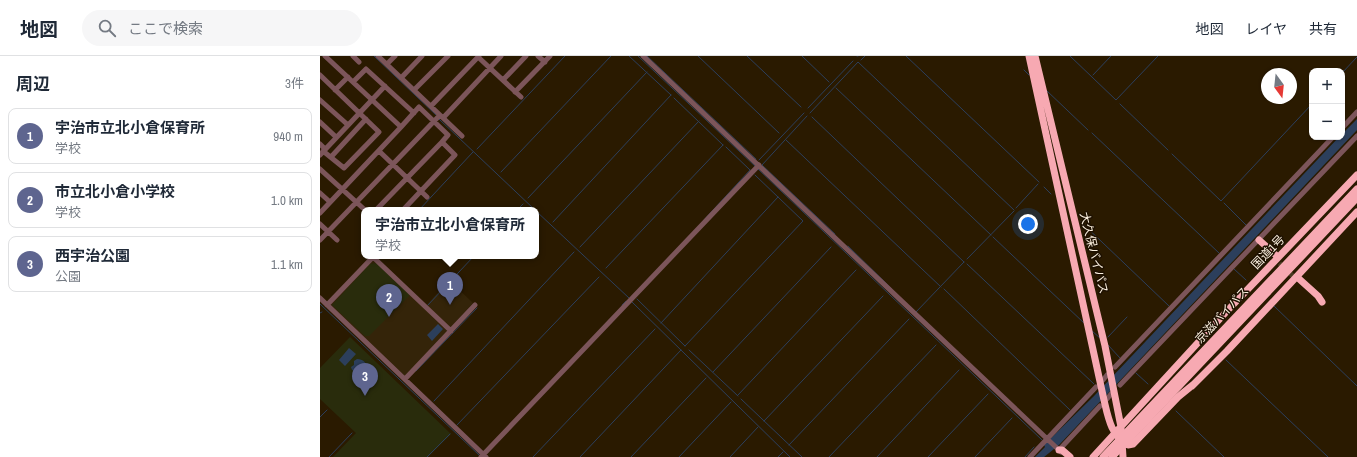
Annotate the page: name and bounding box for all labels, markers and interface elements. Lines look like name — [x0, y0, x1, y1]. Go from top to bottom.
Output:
search box — [82, 10, 362, 46]
text: 地図 — [20, 16, 58, 42]
icon: search — [96, 17, 118, 39]
text: ここで検索 — [128, 18, 203, 39]
text: 地図 — [1195, 20, 1223, 38]
text: レイヤ — [1245, 20, 1287, 38]
text: 共有 — [1309, 20, 1337, 38]
north arrow — [1261, 68, 1297, 104]
map controls — [1309, 68, 1345, 140]
button: + — [1309, 68, 1345, 104]
text: 周辺 — [16, 72, 50, 95]
text: 3件 — [285, 75, 304, 92]
button: − — [1309, 104, 1345, 140]
text: 宇治市立北小倉保育所 — [55, 117, 205, 138]
text: 1 — [27, 128, 33, 145]
text: 940 m — [273, 128, 303, 145]
text: 学校 — [55, 140, 81, 157]
text: 市立北小倉小学校 — [55, 181, 175, 202]
text: 2 — [27, 192, 33, 209]
text: 1.0 km — [271, 192, 303, 209]
text: 学校 — [55, 204, 81, 221]
popup — [361, 207, 539, 259]
street label: 大久保バイパス — [1076, 210, 1112, 296]
text: 宇治市立北小倉保育所 — [375, 214, 525, 235]
your location — [1018, 214, 1038, 234]
street label: 国道1号 — [1248, 232, 1288, 272]
text: 学校 — [375, 237, 401, 254]
text: 西宇治公園 — [55, 245, 130, 266]
text: 3 — [27, 256, 33, 273]
text: 1.1 km — [271, 256, 303, 273]
text: 公園 — [55, 268, 81, 285]
pin: 1 — [437, 272, 463, 305]
street label: 京滋バイパス — [1192, 283, 1252, 347]
pin: 2 — [376, 284, 402, 317]
pin: 3 — [352, 363, 378, 396]

